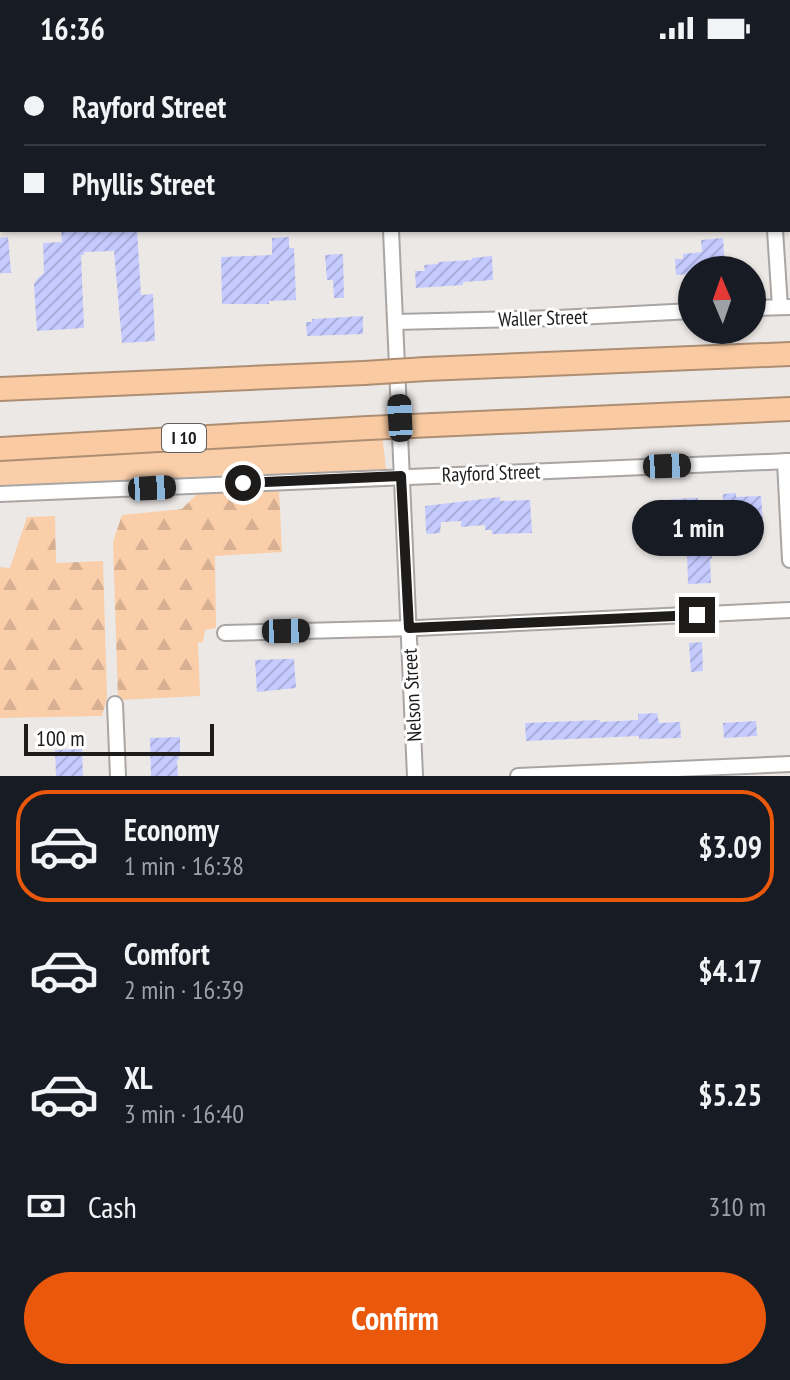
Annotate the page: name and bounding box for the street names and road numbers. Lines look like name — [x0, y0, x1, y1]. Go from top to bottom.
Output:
street label: Waller Street — [498, 303, 589, 333]
road number: I 10 — [162, 424, 206, 452]
street label: Rayford Street — [441, 458, 541, 488]
street label: Nelson Street — [397, 647, 427, 742]

